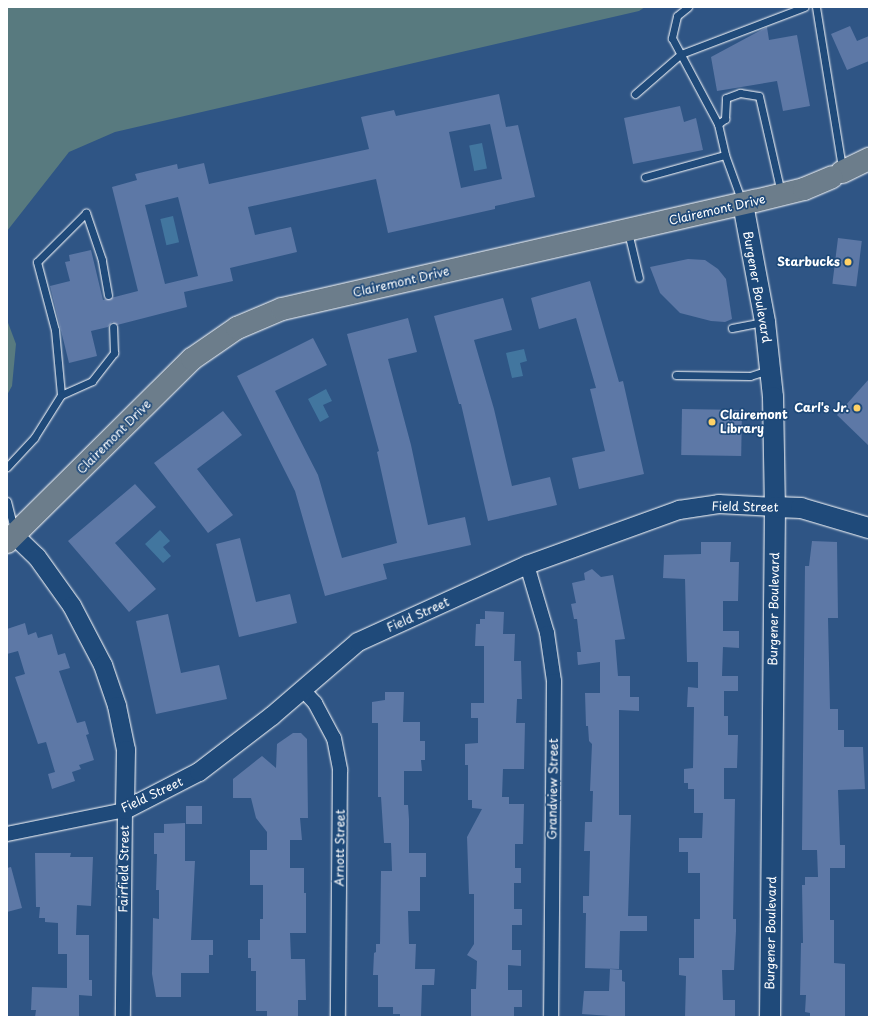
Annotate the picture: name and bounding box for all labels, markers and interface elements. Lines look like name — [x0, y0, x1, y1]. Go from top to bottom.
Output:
street label: Clairemont Drive — [667, 192, 767, 228]
street label: Burgener Boulevard — [740, 230, 774, 344]
place label: Starbucks — [777, 255, 840, 269]
marker: Starbucks — [843, 257, 853, 267]
street label: Clairemont Drive — [351, 264, 451, 300]
street label: Clairemont Drive — [74, 397, 154, 477]
place label: Carl's Jr. — [794, 401, 849, 415]
marker: Carl's Jr. — [852, 403, 862, 413]
place label: Clairemont Library — [720, 408, 788, 436]
marker: Clairemont Library — [707, 417, 717, 427]
street label: Field Street — [712, 499, 778, 515]
street label: Burgener Boulevard — [766, 552, 782, 666]
street label: Field Street — [385, 595, 451, 635]
street label: Grandview Street — [545, 738, 561, 840]
street label: Field Street — [119, 774, 185, 816]
street label: Arnott Street — [332, 809, 348, 887]
street label: Fairfield Street — [116, 825, 132, 913]
street label: Burgener Boulevard — [763, 876, 779, 990]

